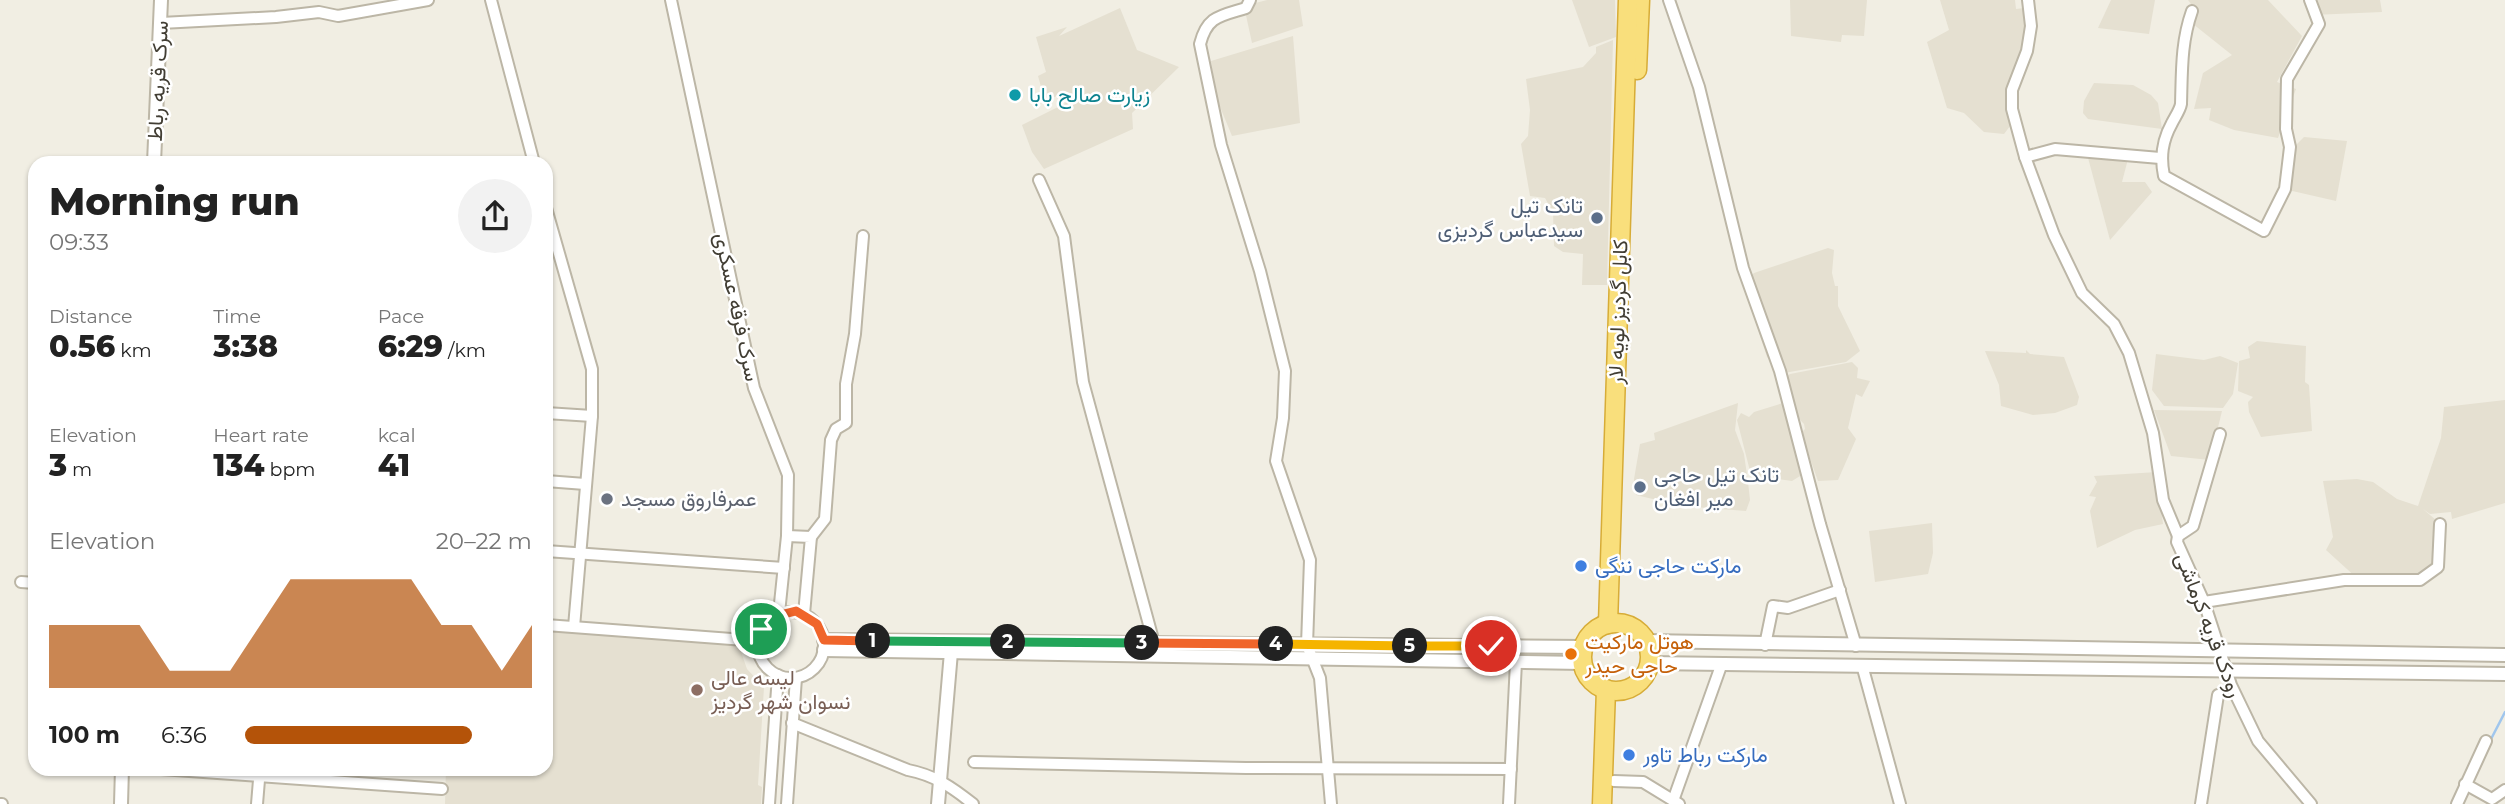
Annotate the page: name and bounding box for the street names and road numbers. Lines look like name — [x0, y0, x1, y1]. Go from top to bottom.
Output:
street label: سرک قریه رباط — [142, 20, 174, 142]
street label: سرک فرقه عسکری — [709, 230, 765, 384]
street label: کابل گردیز لویه لار — [1602, 239, 1634, 386]
street label: رودک قریه کرماشی — [2169, 549, 2249, 701]

